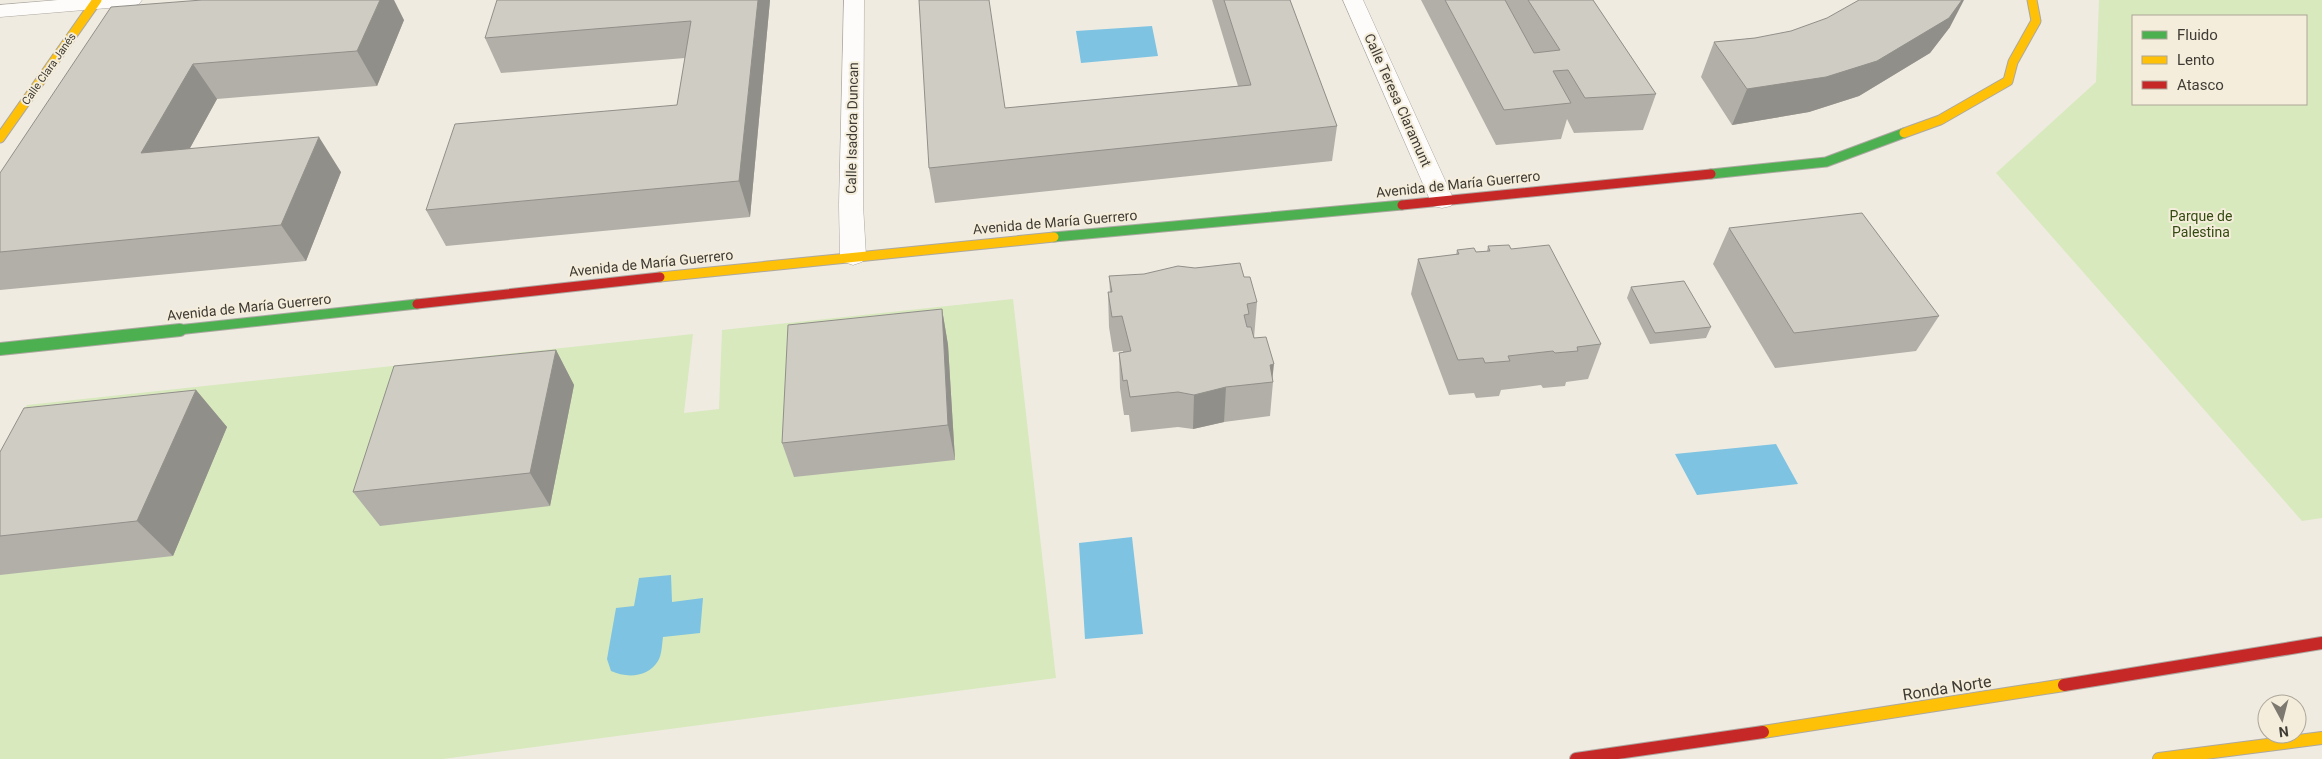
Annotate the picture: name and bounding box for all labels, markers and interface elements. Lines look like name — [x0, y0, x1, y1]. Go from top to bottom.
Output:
legend — [2132, 15, 2307, 105]
text: Fluido — [2177, 26, 2218, 44]
street label: Calle Clara Janés — [19, 30, 79, 107]
street label: Calle Teresa Claramunt — [1361, 31, 1435, 169]
text: Lento — [2177, 51, 2215, 69]
street label: Calle Isadora Duncan — [843, 62, 861, 194]
text: Atasco — [2177, 76, 2224, 94]
street label: Avenida de María Guerrero — [1375, 167, 1541, 201]
street label: Avenida de María Guerrero — [972, 207, 1138, 237]
park label: Parque de Palestina — [2170, 208, 2232, 240]
street label: Avenida de María Guerrero — [568, 246, 734, 280]
street label: Avenida de María Guerrero — [166, 290, 332, 324]
street label: Ronda Norte — [1901, 672, 1993, 704]
north arrow — [2257, 694, 2307, 744]
text: N — [2278, 723, 2289, 740]

